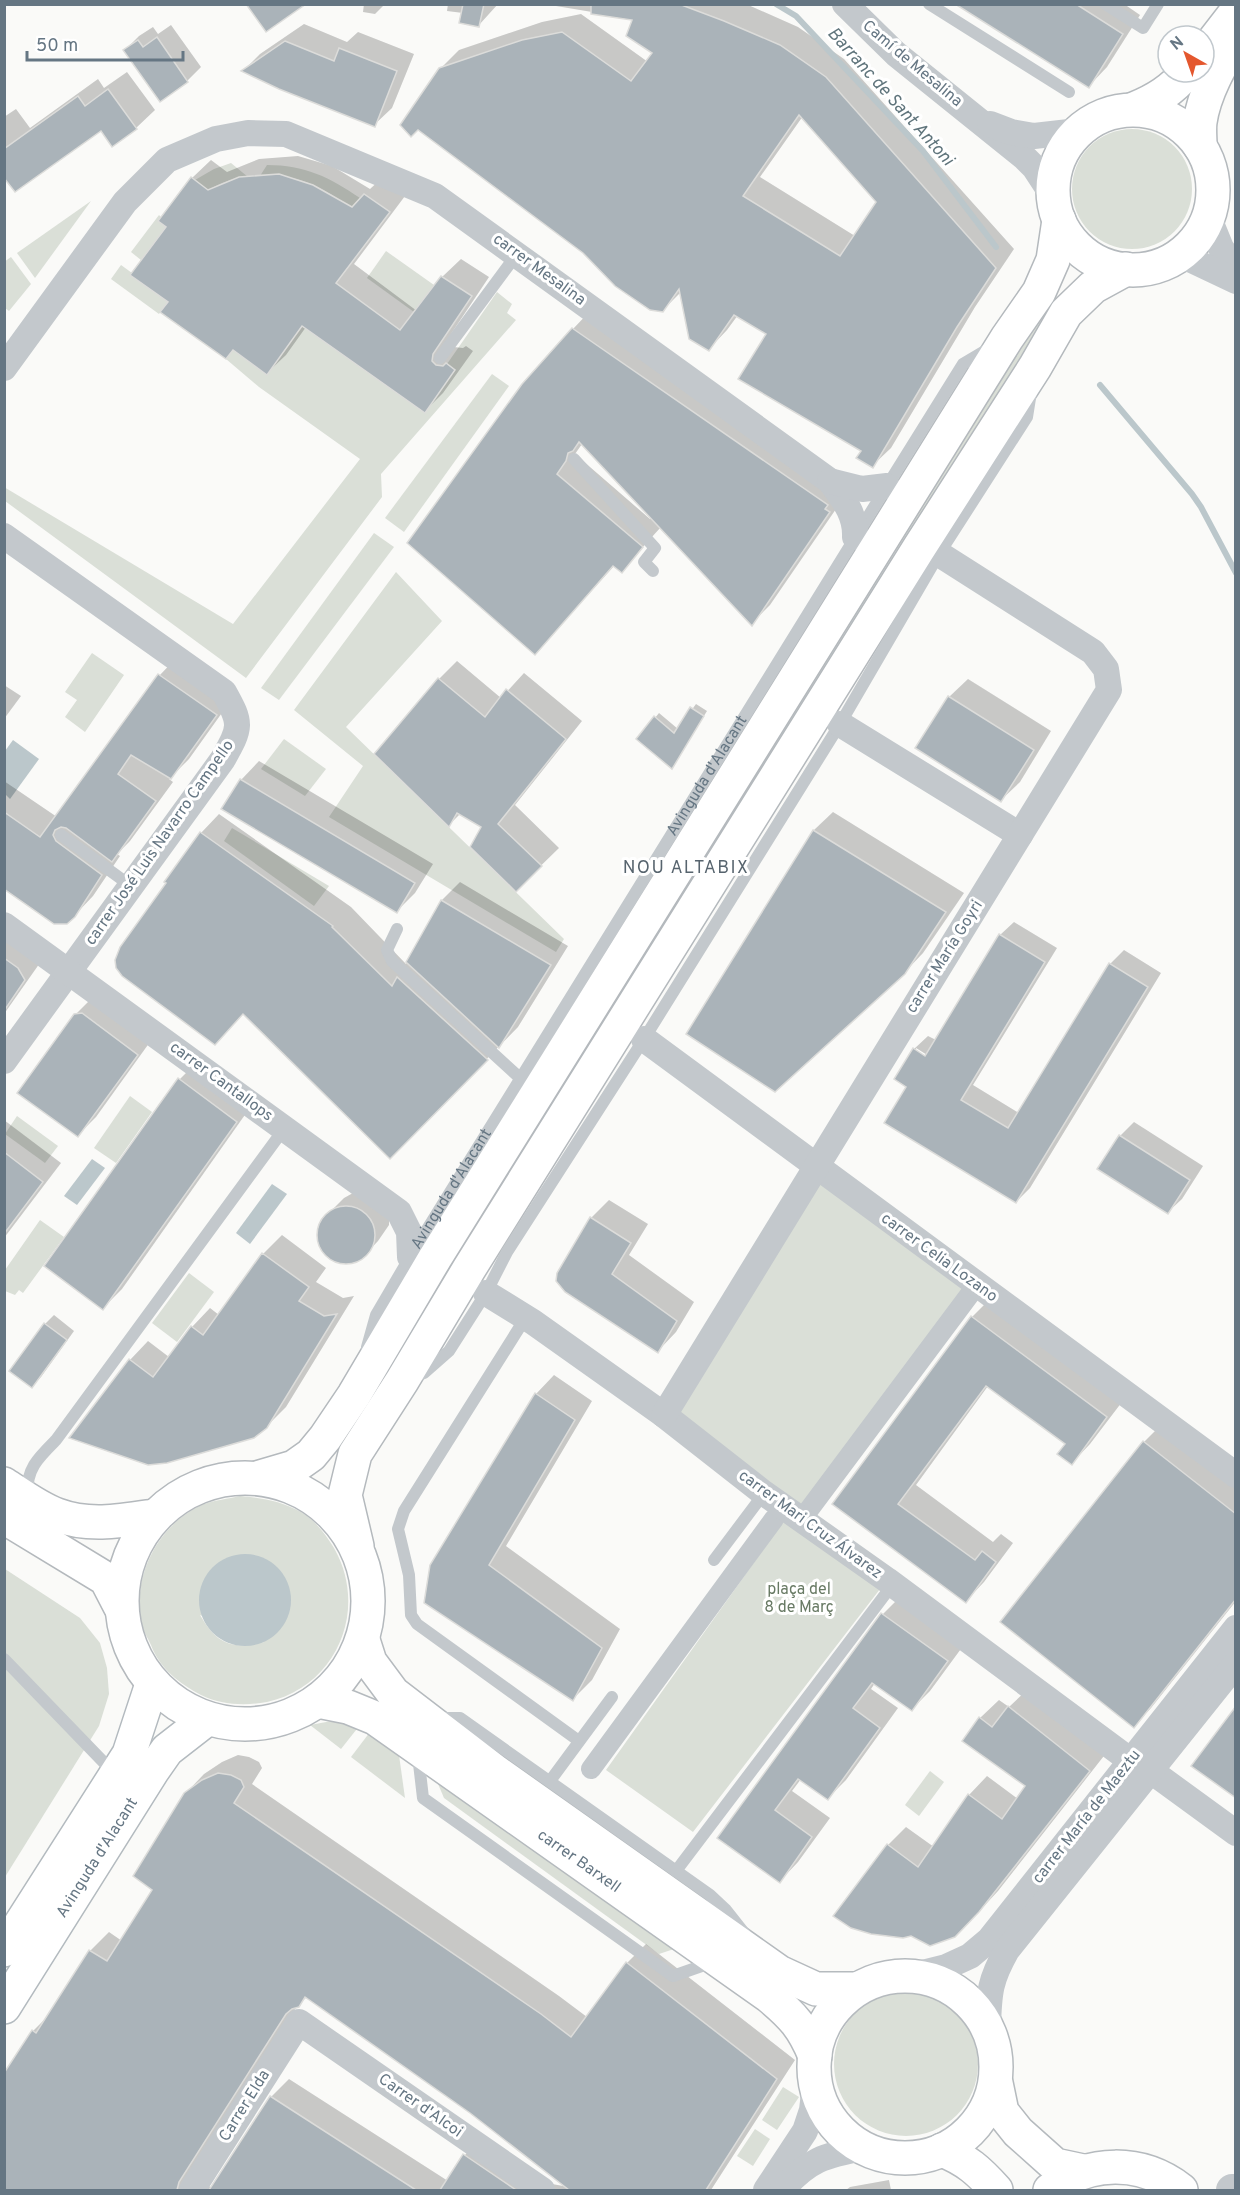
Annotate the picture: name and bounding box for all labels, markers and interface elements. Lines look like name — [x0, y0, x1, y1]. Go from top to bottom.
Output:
street label: Camí de Mesalina — [858, 16, 966, 112]
water label: Barranc de Sant Antoni — [822, 23, 960, 172]
scale bar — [27, 24, 183, 62]
north arrow — [1156, 24, 1216, 84]
text: N — [1167, 33, 1188, 55]
text: 50 m — [36, 35, 78, 58]
street label: carrer Mesalina — [489, 230, 589, 310]
street label: Avinguda d'Alacant — [663, 712, 752, 840]
street label: carrer José Luis Navarro Campello — [81, 736, 239, 949]
district label: NOU ALTABIX — [623, 857, 749, 880]
street label: carrer María Goyri — [902, 897, 988, 1017]
street label: carrer Cantallops — [165, 1038, 277, 1126]
street label: Avinguda d'Alacant — [407, 1125, 497, 1253]
street label: carrer Celia Lozano — [877, 1209, 1001, 1307]
street label: carrer Mari Cruz Álvarez — [734, 1465, 887, 1584]
park label: plaça del 8 de Març — [764, 1580, 834, 1618]
street label: carrer María de Maeztu — [1029, 1746, 1145, 1888]
street label: Avinguda d'Alacant — [52, 1794, 143, 1922]
street label: carrer Barxell — [533, 1825, 624, 1898]
street label: Carrer Elda — [215, 2066, 275, 2146]
street label: Carrer d'Alcoi — [374, 2070, 466, 2142]

